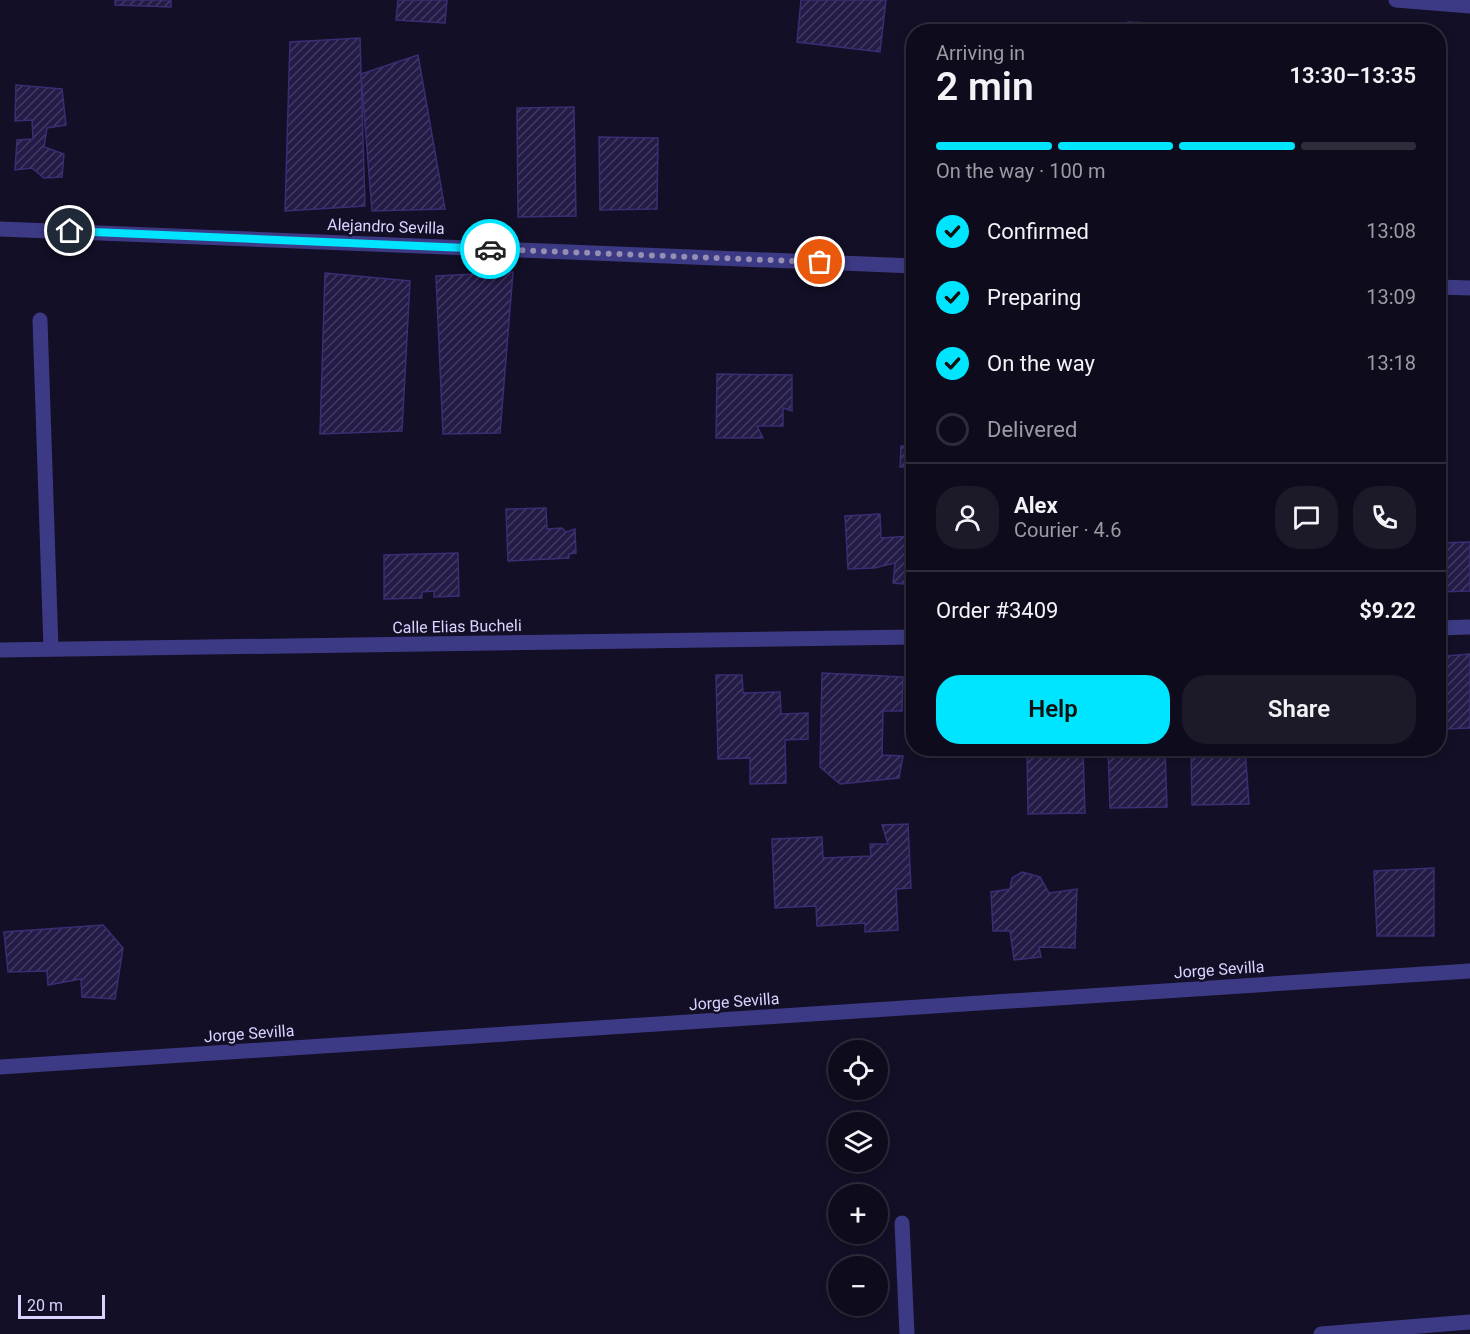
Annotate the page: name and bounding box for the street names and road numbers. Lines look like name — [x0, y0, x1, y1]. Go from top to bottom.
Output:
street label: Alejandro Sevilla — [327, 215, 445, 238]
street label: Calle Elias Bucheli — [392, 616, 522, 637]
street label: Jorge Sevilla — [1173, 957, 1265, 982]
street label: Jorge Sevilla — [688, 989, 780, 1014]
street label: Jorge Sevilla — [203, 1021, 295, 1046]

